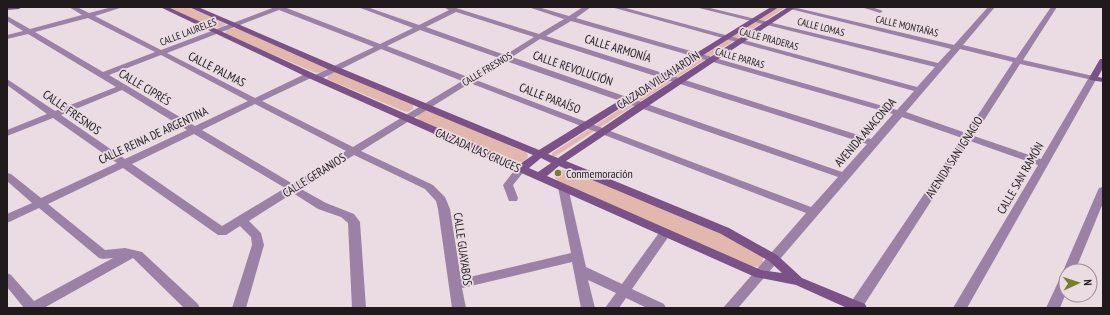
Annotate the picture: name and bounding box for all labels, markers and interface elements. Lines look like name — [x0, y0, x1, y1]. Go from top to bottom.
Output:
street label: CALLE MONTAÑAS — [874, 12, 940, 40]
street label: CALLE LAURELES — [158, 15, 218, 49]
street label: CALLE LOMAS — [796, 15, 846, 39]
street label: CALLE PRADERAS — [738, 25, 800, 53]
street label: CALLE ARMONÍA — [583, 31, 653, 65]
street label: CALLE PARRAS — [714, 45, 766, 71]
street label: CALLE REVOLUCIÓN — [531, 47, 615, 89]
street label: CALLE PALMAS — [186, 48, 248, 90]
street label: CALZADA VILLA JARDÍN — [614, 48, 702, 112]
street label: CALLE FRESNOS — [459, 49, 515, 89]
street label: CALLE CIPRÉS — [116, 66, 174, 108]
street label: CALLE PARAÍSO — [517, 79, 583, 117]
street label: CALLE FRESNOS — [40, 86, 104, 138]
street label: AVENIDA ANACONDA — [831, 94, 899, 169]
street label: CALLE REINA DE ARGENTINA — [96, 103, 210, 167]
street label: AVENIDA SAN IGNACIO — [922, 113, 986, 201]
street label: CALZADA LAS CRUCES — [433, 125, 523, 175]
street label: CALLE SAN RAMÓN — [993, 140, 1047, 216]
street label: CALLE GERANIOS — [280, 150, 348, 200]
place label: Conmemoración — [566, 166, 633, 181]
marker: Conmemoración — [553, 168, 563, 178]
street label: CALLE GUAYABOS — [450, 212, 476, 286]
north arrow — [1058, 263, 1098, 303]
text: N — [1081, 279, 1095, 286]

